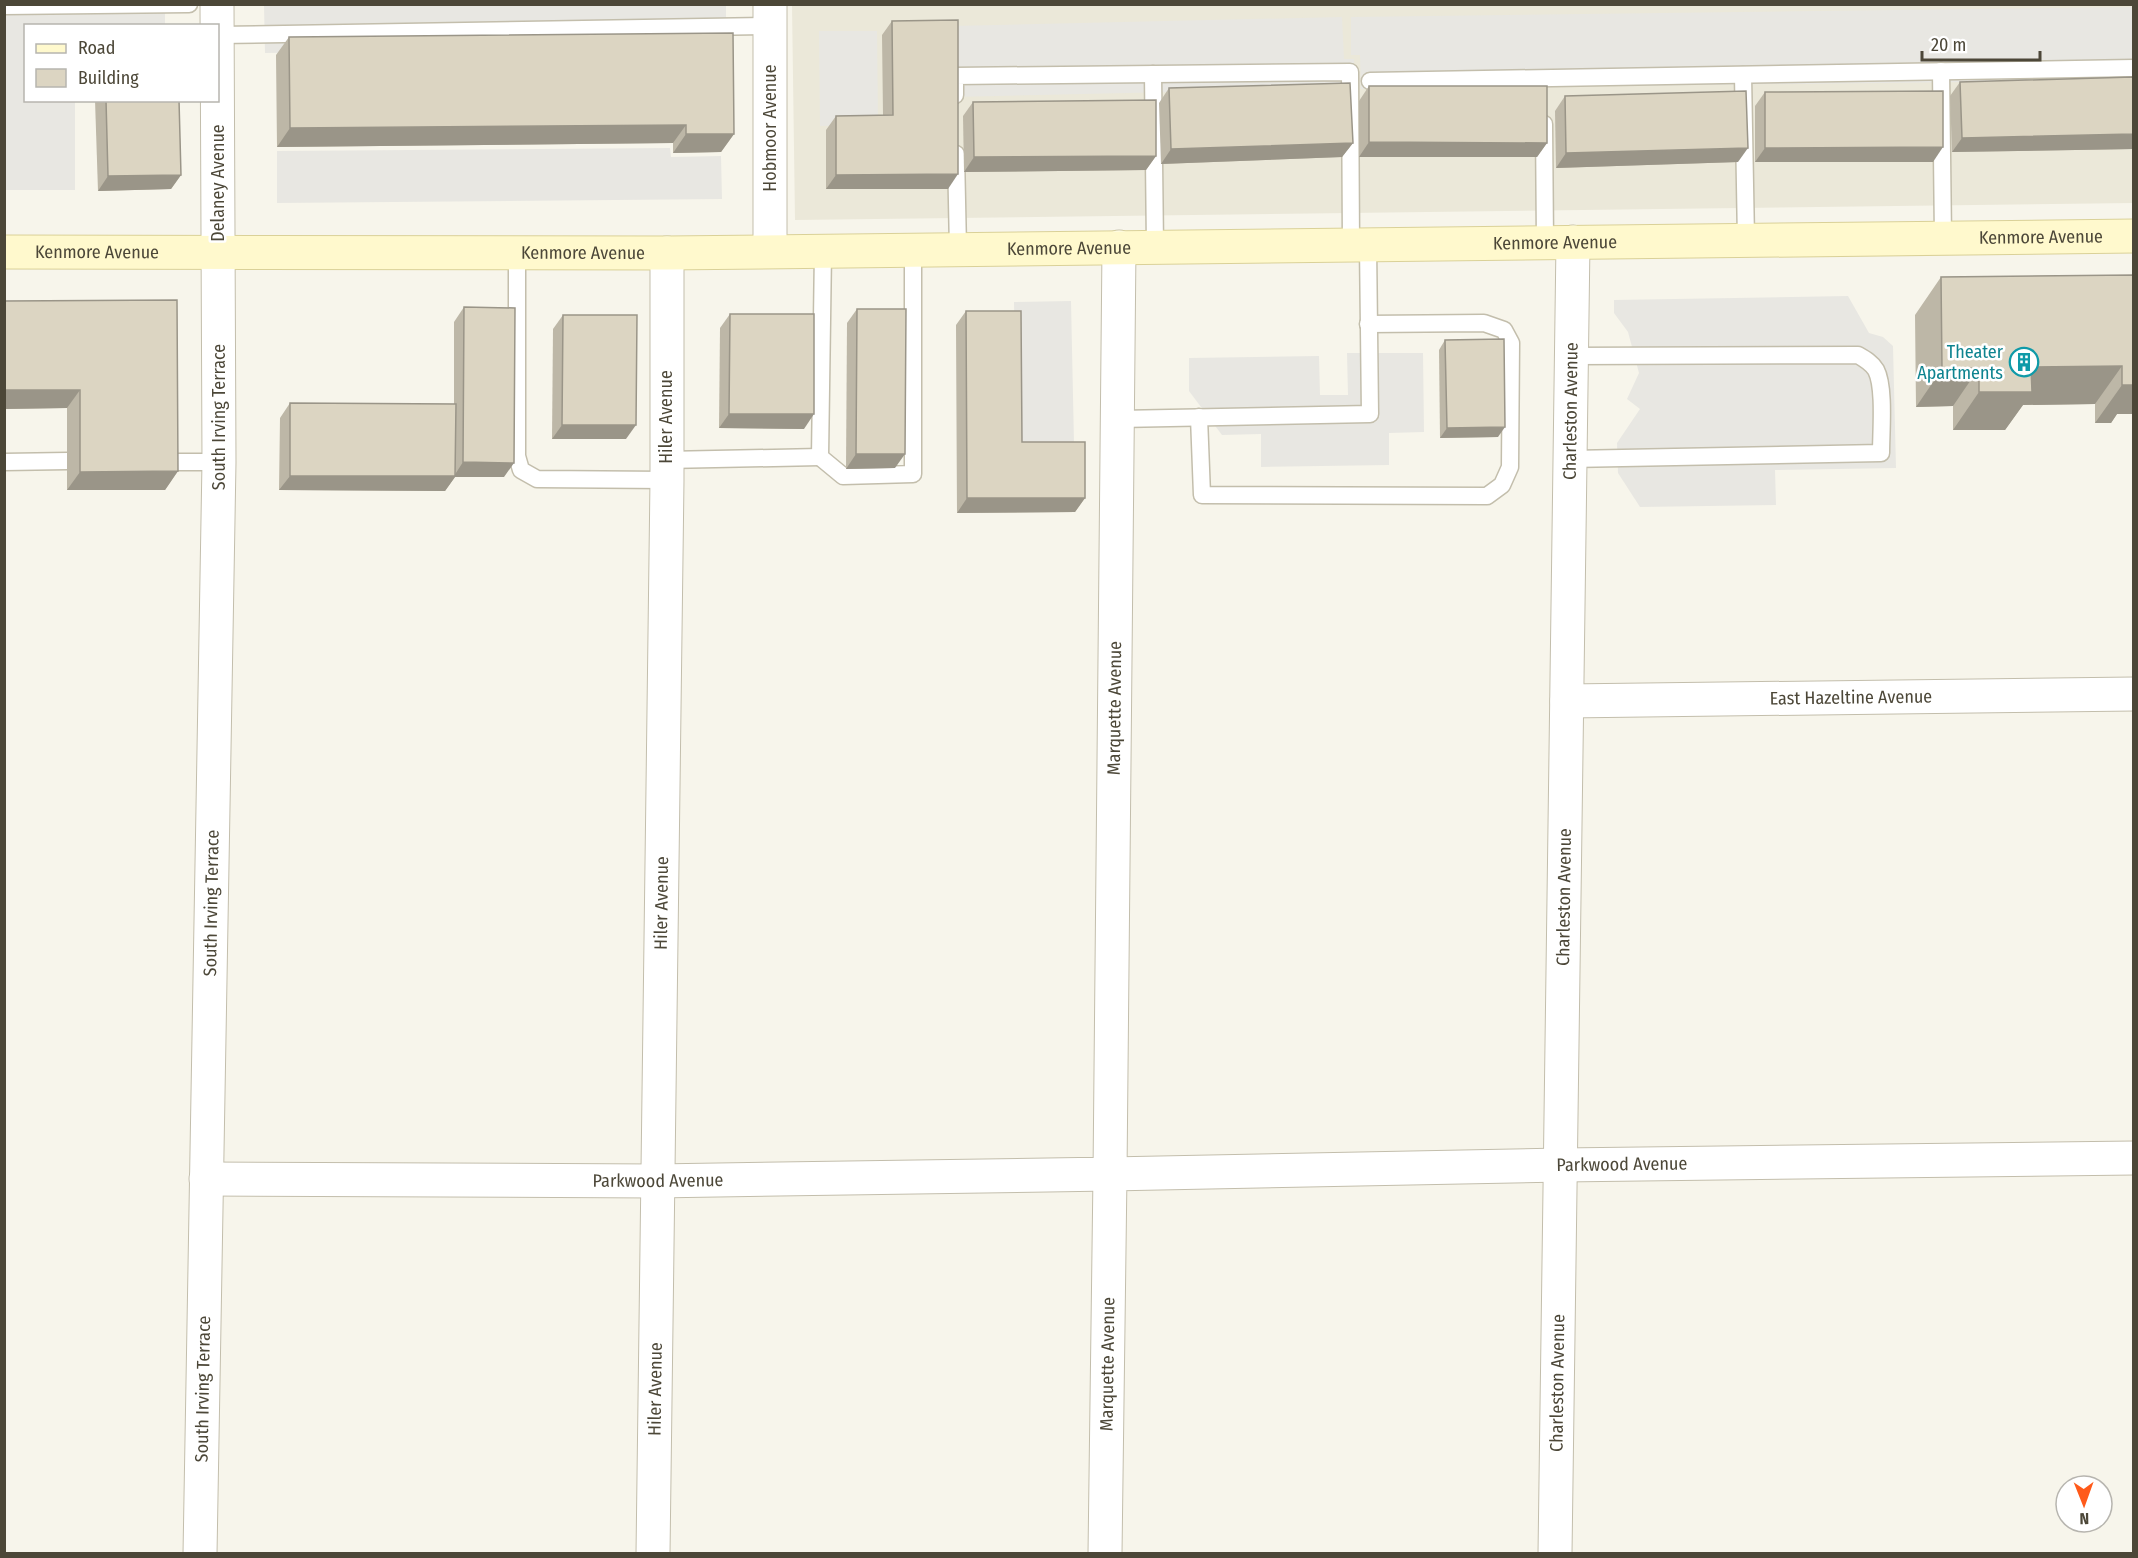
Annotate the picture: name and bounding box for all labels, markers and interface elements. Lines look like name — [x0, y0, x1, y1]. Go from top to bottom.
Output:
legend — [24, 24, 219, 102]
scale bar — [1922, 24, 2040, 62]
text: 20 m — [1931, 34, 1966, 56]
text: Road — [78, 37, 115, 59]
street label: Hobmoor Avenue — [759, 64, 781, 192]
text: Building — [78, 67, 139, 89]
street label: Delaney Avenue — [207, 124, 229, 242]
street label: Kenmore Avenue — [1979, 225, 2103, 249]
street label: Kenmore Avenue — [1493, 231, 1617, 254]
street label: Kenmore Avenue — [1007, 237, 1131, 260]
street label: Kenmore Avenue — [35, 241, 159, 263]
street label: Kenmore Avenue — [521, 242, 645, 264]
place label: Theater Apartments — [1917, 341, 2004, 384]
street label: Charleston Avenue — [1559, 342, 1583, 480]
street label: South Irving Terrace — [208, 344, 230, 490]
building icon: Theater Apartments — [2008, 346, 2040, 378]
street label: Hiler Avenue — [655, 370, 677, 464]
street label: Marquette Avenue — [1103, 641, 1126, 775]
street label: East Hazeltine Avenue — [1770, 685, 1932, 709]
street label: Charleston Avenue — [1552, 828, 1576, 966]
street label: South Irving Terrace — [199, 830, 224, 977]
street label: Hiler Avenue — [650, 856, 673, 950]
street label: Parkwood Avenue — [1556, 1152, 1687, 1176]
street label: Parkwood Avenue — [593, 1169, 724, 1192]
street label: Marquette Avenue — [1096, 1297, 1119, 1431]
street label: Charleston Avenue — [1545, 1314, 1569, 1452]
street label: South Irving Terrace — [191, 1315, 215, 1463]
street label: Hiler Avenue — [644, 1342, 667, 1436]
north arrow — [2054, 1474, 2114, 1534]
text: N — [2079, 1509, 2089, 1528]

